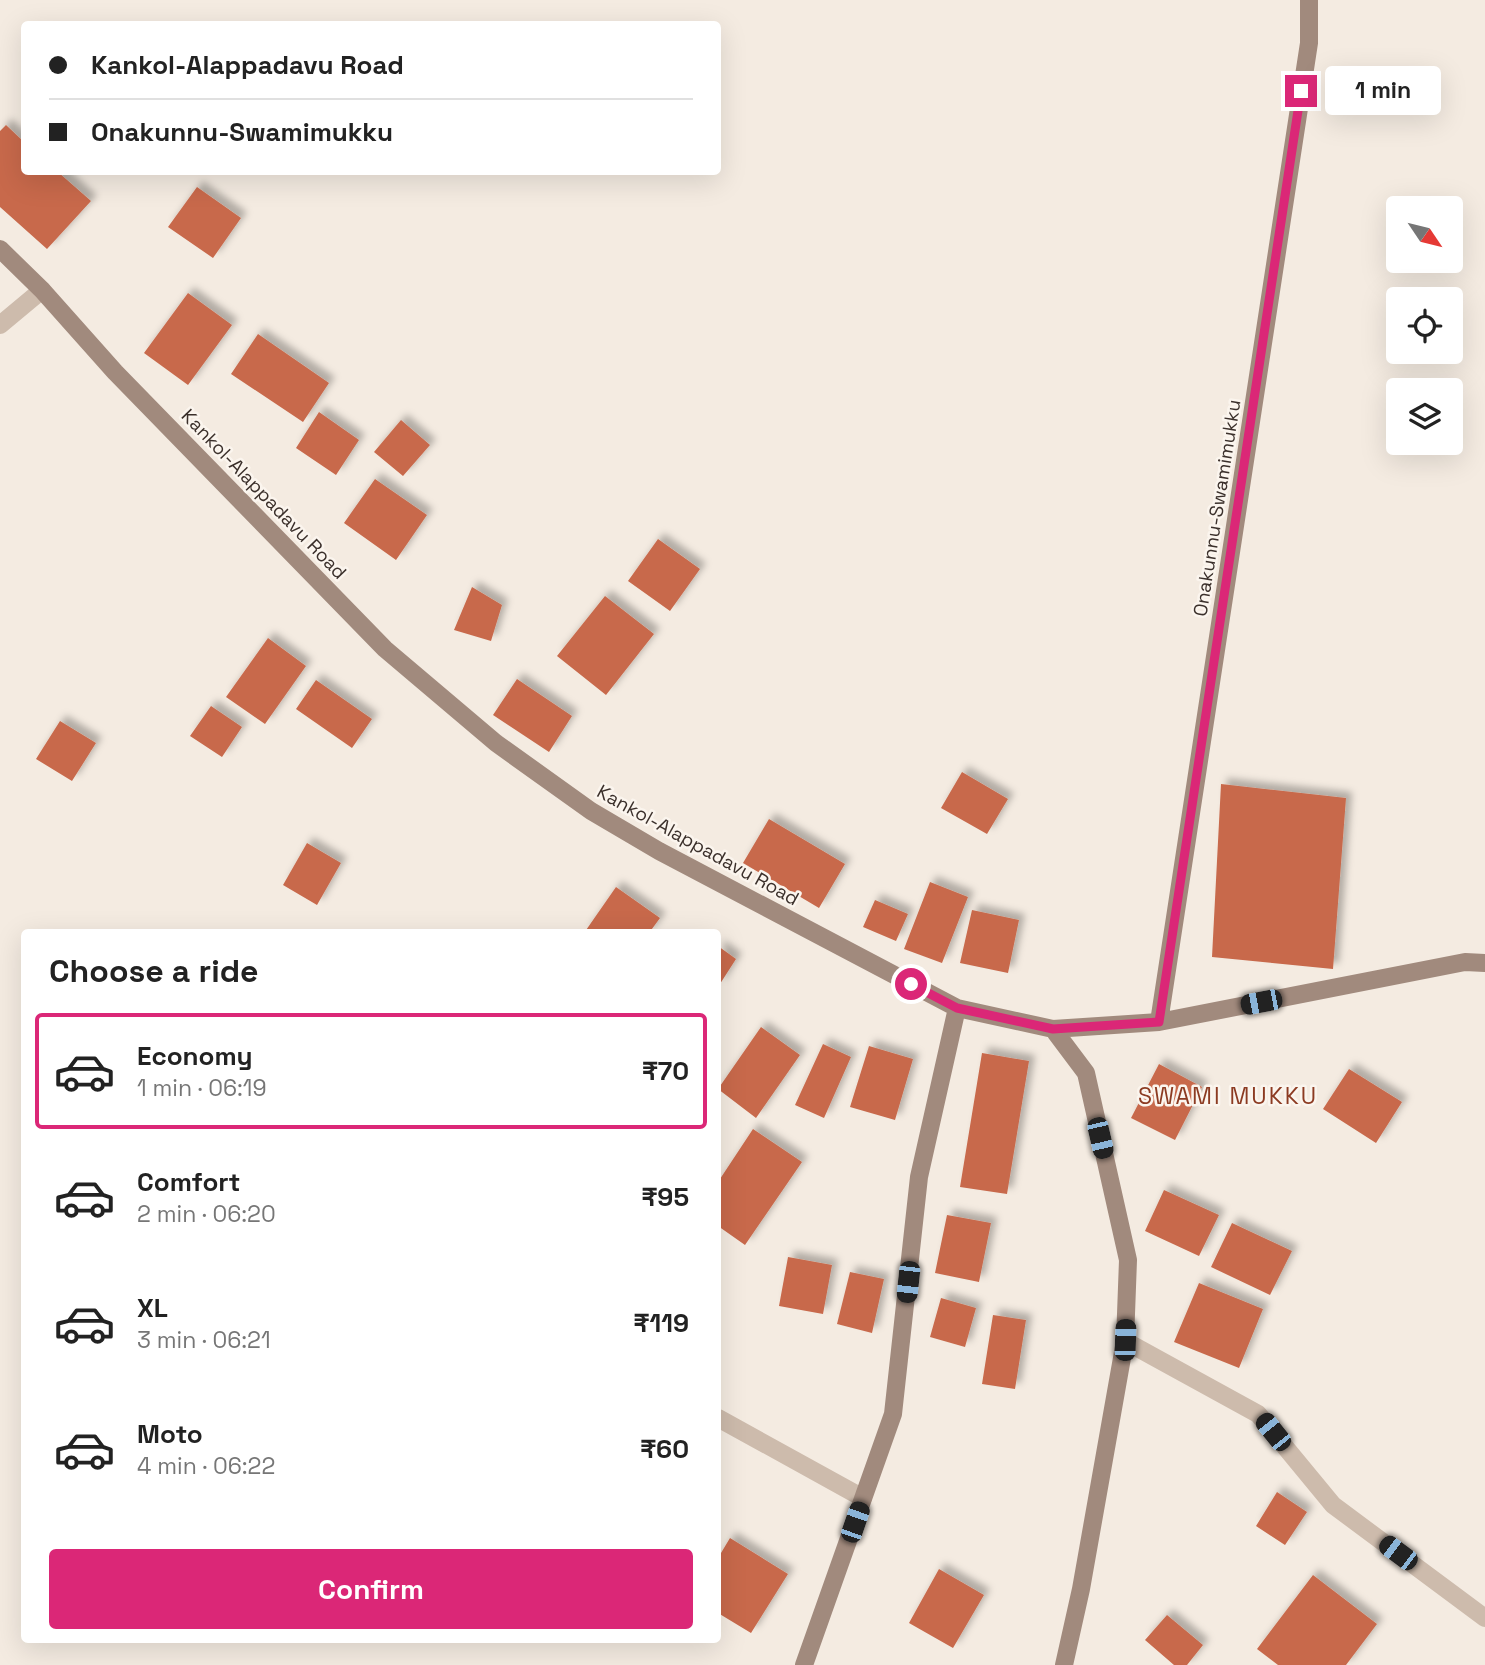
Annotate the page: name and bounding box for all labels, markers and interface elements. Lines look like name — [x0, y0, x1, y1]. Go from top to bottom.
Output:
text: Kankol-Alappadavu Road — [91, 48, 404, 82]
callout: 1 min — [1326, 66, 1441, 116]
route end — [1285, 75, 1317, 107]
text: 1 min — [1355, 75, 1411, 105]
text: Onakunnu-Swamimukku — [91, 115, 393, 149]
north arrow — [1386, 196, 1463, 273]
map controls — [1386, 196, 1463, 455]
button: locate — [1386, 287, 1463, 364]
button: layers — [1386, 378, 1463, 455]
street label: Onakunnu-Swamimukku — [1188, 398, 1246, 618]
street label: Kankol-Alappadavu Road — [176, 404, 352, 584]
street label: Kankol-Alappadavu Road — [592, 779, 804, 911]
text: Choose a ride — [49, 951, 259, 991]
route start — [895, 968, 927, 1000]
car — [1239, 988, 1284, 1016]
text: Economy — [137, 1039, 253, 1073]
icon: car — [53, 1040, 116, 1103]
text: ₹70 — [642, 1054, 689, 1088]
text: 1 min · 06:19 — [137, 1073, 267, 1103]
district label: SWAMI MUKKU — [1138, 1081, 1318, 1111]
car — [1086, 1115, 1115, 1161]
text: Comfort — [137, 1165, 240, 1199]
icon: car — [53, 1166, 116, 1229]
text: ₹95 — [641, 1180, 689, 1214]
text: 2 min · 06:20 — [137, 1199, 276, 1229]
car — [896, 1260, 921, 1304]
text: XL — [137, 1291, 168, 1325]
icon: car — [53, 1292, 116, 1355]
text: ₹119 — [633, 1306, 689, 1340]
car — [1114, 1319, 1137, 1361]
text: 3 min · 06:21 — [137, 1325, 271, 1355]
car — [1252, 1409, 1295, 1455]
text: Moto — [137, 1417, 203, 1451]
icon: car — [53, 1418, 116, 1481]
text: ₹60 — [640, 1432, 689, 1466]
text: 4 min · 06:22 — [137, 1451, 275, 1481]
car — [839, 1499, 872, 1545]
car — [1375, 1532, 1422, 1574]
button: Confirm — [49, 1549, 693, 1629]

